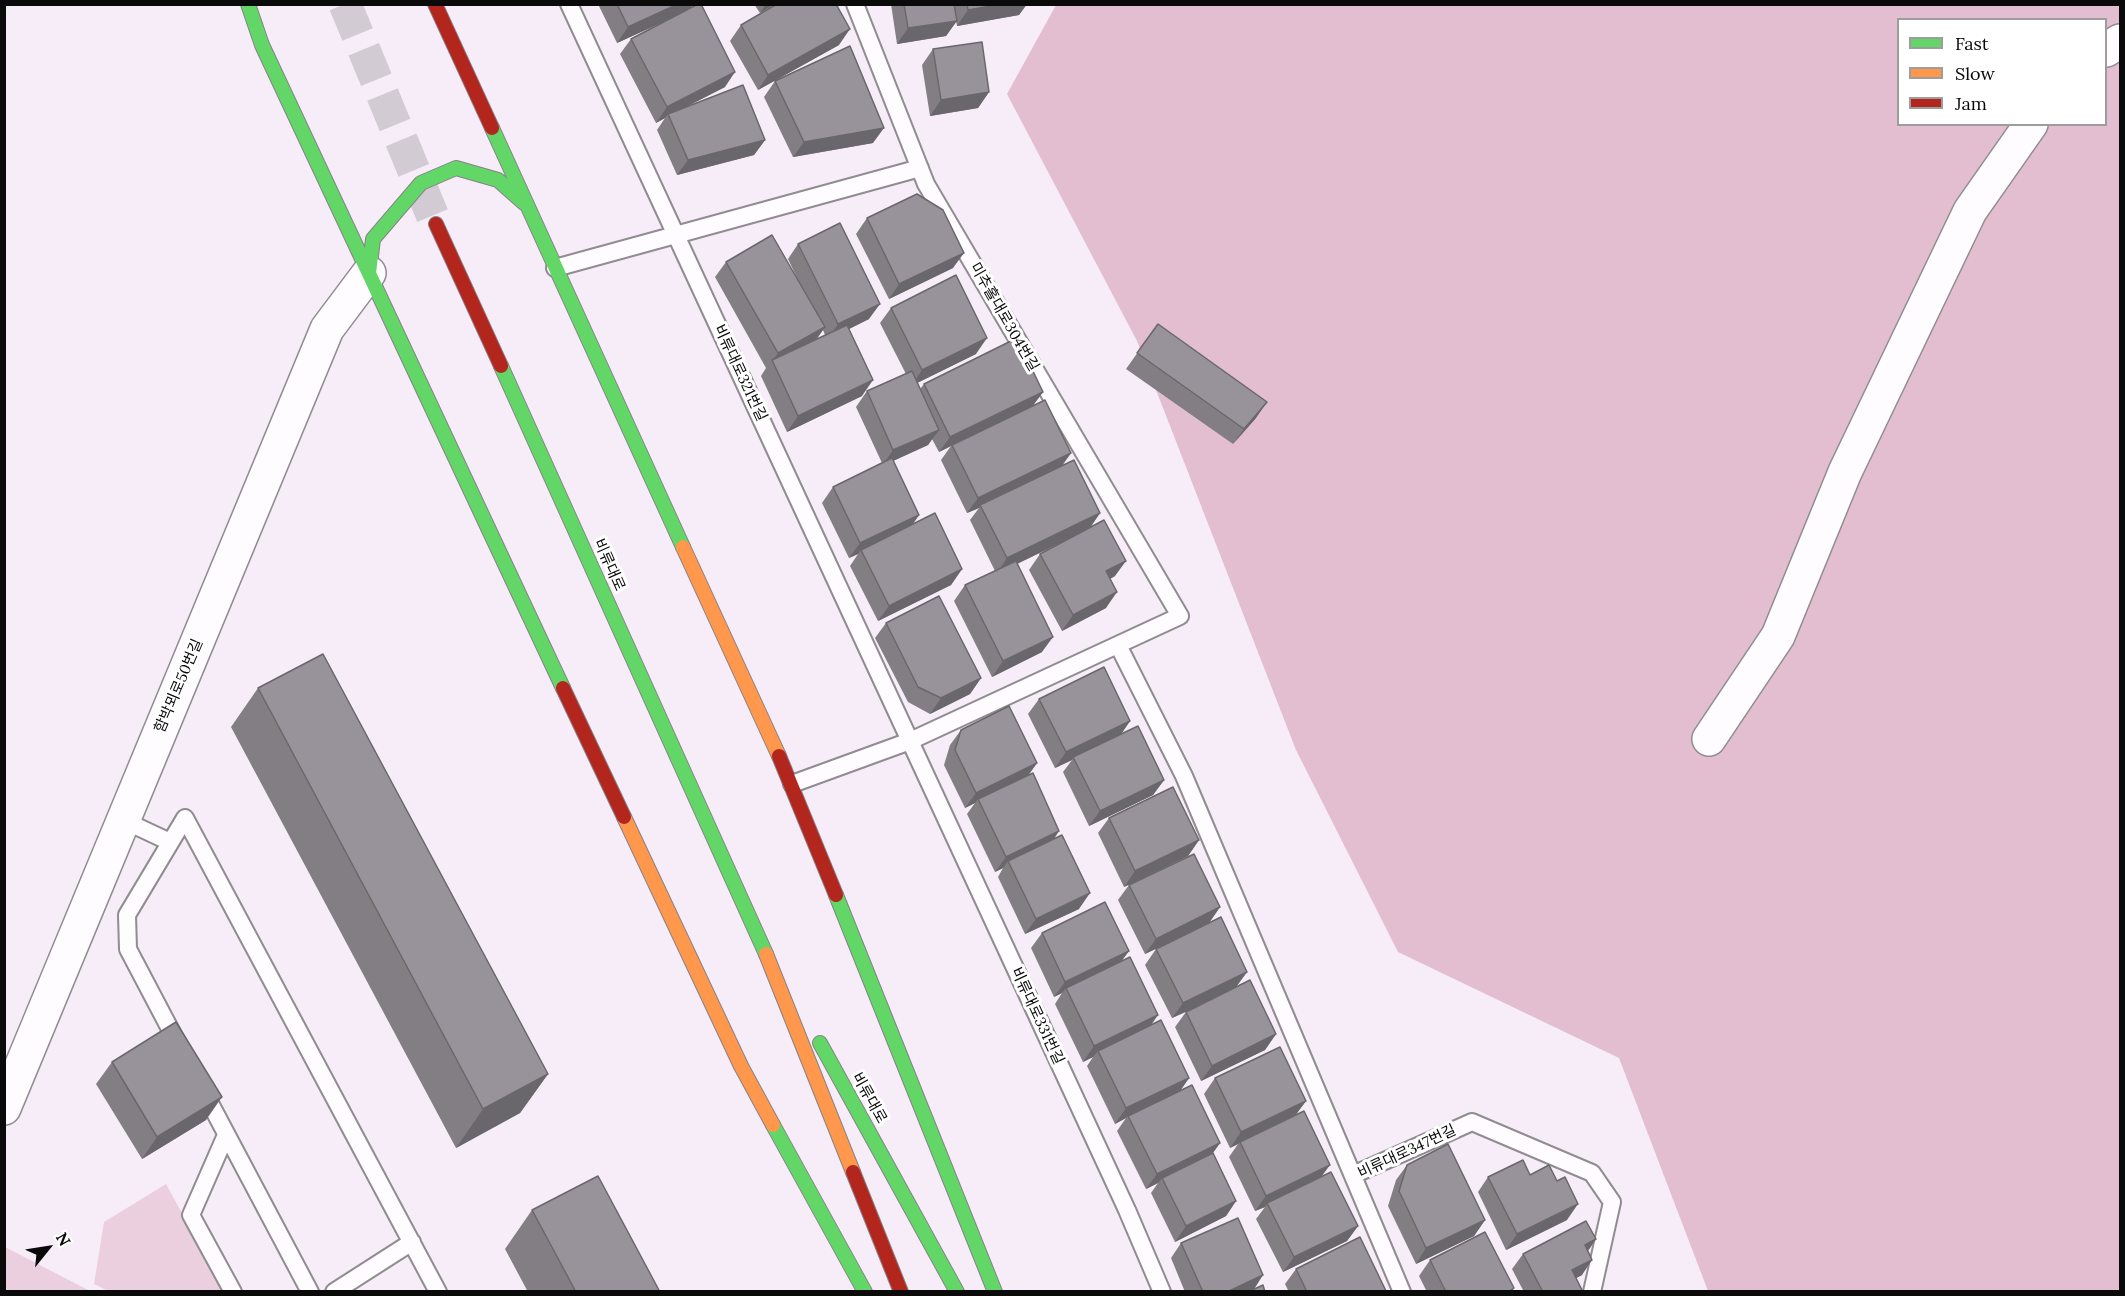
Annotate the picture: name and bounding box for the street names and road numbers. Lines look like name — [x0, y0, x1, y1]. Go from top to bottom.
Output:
street label: 미추홀대로304번길 — [966, 259, 1042, 375]
street label: 비류대로321번길 — [710, 322, 770, 424]
street label: 비류대로 — [590, 536, 628, 594]
street label: 함박뫼로50번길 — [151, 636, 207, 736]
street label: 비류대로331번길 — [1007, 965, 1067, 1067]
street label: 비류대로 — [848, 1069, 890, 1127]
street label: 비류대로347번길 — [1355, 1121, 1459, 1183]

